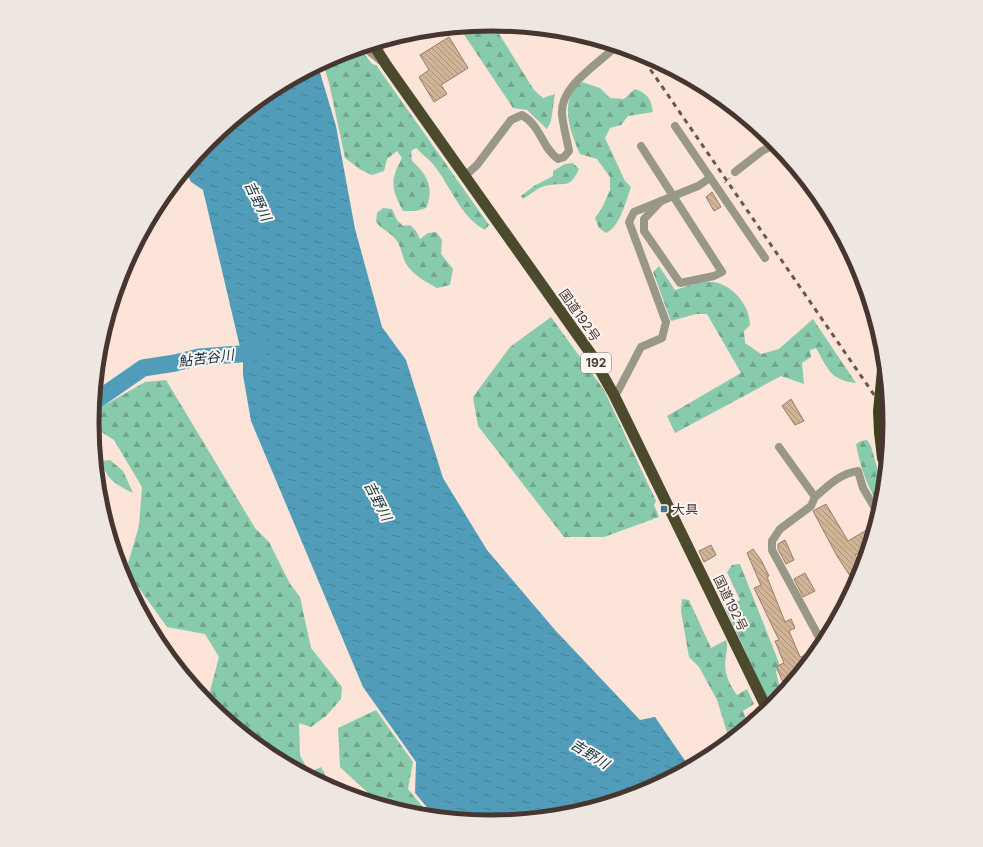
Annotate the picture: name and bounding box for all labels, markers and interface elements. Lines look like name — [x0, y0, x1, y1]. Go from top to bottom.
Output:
water label: 吉野川 — [242, 178, 276, 225]
street label: 国道192号 — [556, 286, 604, 344]
water label: 鮎苦谷川 — [177, 345, 237, 369]
road number: 192 — [581, 353, 611, 373]
water label: 吉野川 — [361, 478, 396, 525]
place label: 大具 — [672, 501, 698, 517]
marker: 大具 — [659, 504, 669, 514]
street label: 国道192号 — [711, 572, 751, 634]
water label: 吉野川 — [568, 735, 614, 773]

